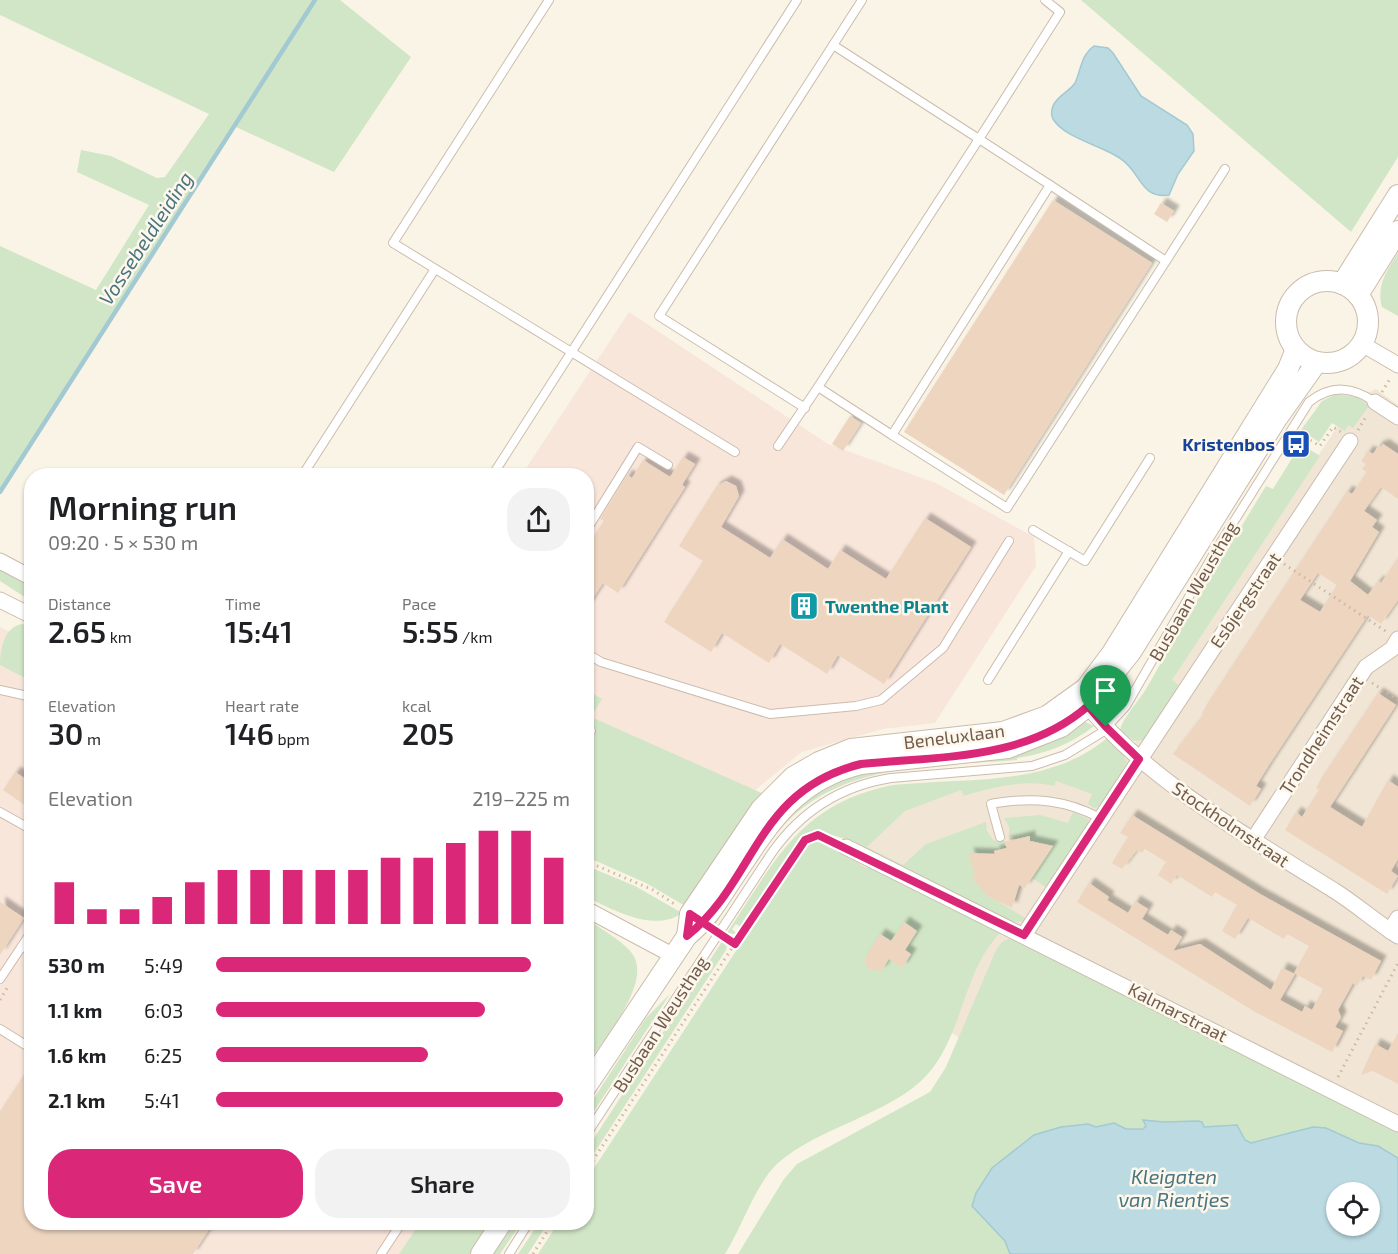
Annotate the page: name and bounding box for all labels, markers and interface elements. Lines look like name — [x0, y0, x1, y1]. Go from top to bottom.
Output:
water label: Vossebeldleiding — [93, 167, 197, 309]
bus stop icon: Kristenbos — [1280, 428, 1312, 460]
place label: Kristenbos — [1182, 433, 1275, 455]
text: Morning run — [48, 487, 237, 527]
button: share — [507, 488, 570, 551]
street label: Busbaan Weusthag — [1144, 517, 1242, 665]
text: 09:20 · 5 × 530 m — [48, 530, 198, 554]
street label: Esbjergstraat — [1205, 548, 1285, 652]
building icon: Twenthe Plant — [788, 590, 820, 622]
text: Distance — [48, 594, 111, 613]
text: Time — [225, 594, 261, 613]
text: Pace — [402, 594, 436, 613]
place label: Twenthe Plant — [825, 595, 949, 617]
text: 2.65 — [48, 613, 106, 649]
text: 15:41 — [225, 613, 293, 649]
text: 5:55 — [402, 613, 459, 649]
text: km — [106, 627, 132, 646]
text: /km — [459, 627, 493, 646]
pin — [1080, 665, 1131, 727]
street label: Trondheimstraat — [1274, 671, 1368, 798]
icon: arrive — [1089, 674, 1122, 707]
text: Elevation — [48, 696, 116, 715]
text: Heart rate — [225, 696, 299, 715]
text: kcal — [402, 696, 431, 715]
text: 30 — [48, 715, 83, 751]
text: 146 — [225, 715, 274, 751]
text: 205 — [402, 715, 454, 751]
street label: Beneluxlaan — [902, 719, 1006, 753]
text: m — [83, 729, 101, 748]
text: bpm — [274, 729, 310, 748]
street label: Stockholmstraat — [1168, 777, 1294, 871]
text: Elevation — [48, 786, 133, 810]
text: 219–225 m — [472, 786, 570, 810]
street label: Busbaan Weusthag — [608, 952, 712, 1096]
text: 530 m — [48, 953, 105, 977]
text: 5:49 — [144, 953, 183, 977]
street label: Kalmarstraat — [1125, 978, 1231, 1047]
text: 1.1 km — [48, 998, 102, 1022]
text: 6:03 — [144, 998, 183, 1022]
text: 1.6 km — [48, 1043, 106, 1067]
text: 6:25 — [144, 1043, 182, 1067]
text: 2.1 km — [48, 1088, 105, 1112]
text: 5:41 — [144, 1088, 180, 1112]
button: Save — [48, 1149, 303, 1218]
button: Share — [315, 1149, 570, 1218]
water label: Kleigaten van Rientjes — [1119, 1164, 1230, 1211]
map controls — [1326, 1182, 1380, 1236]
button: locate — [1326, 1182, 1380, 1236]

